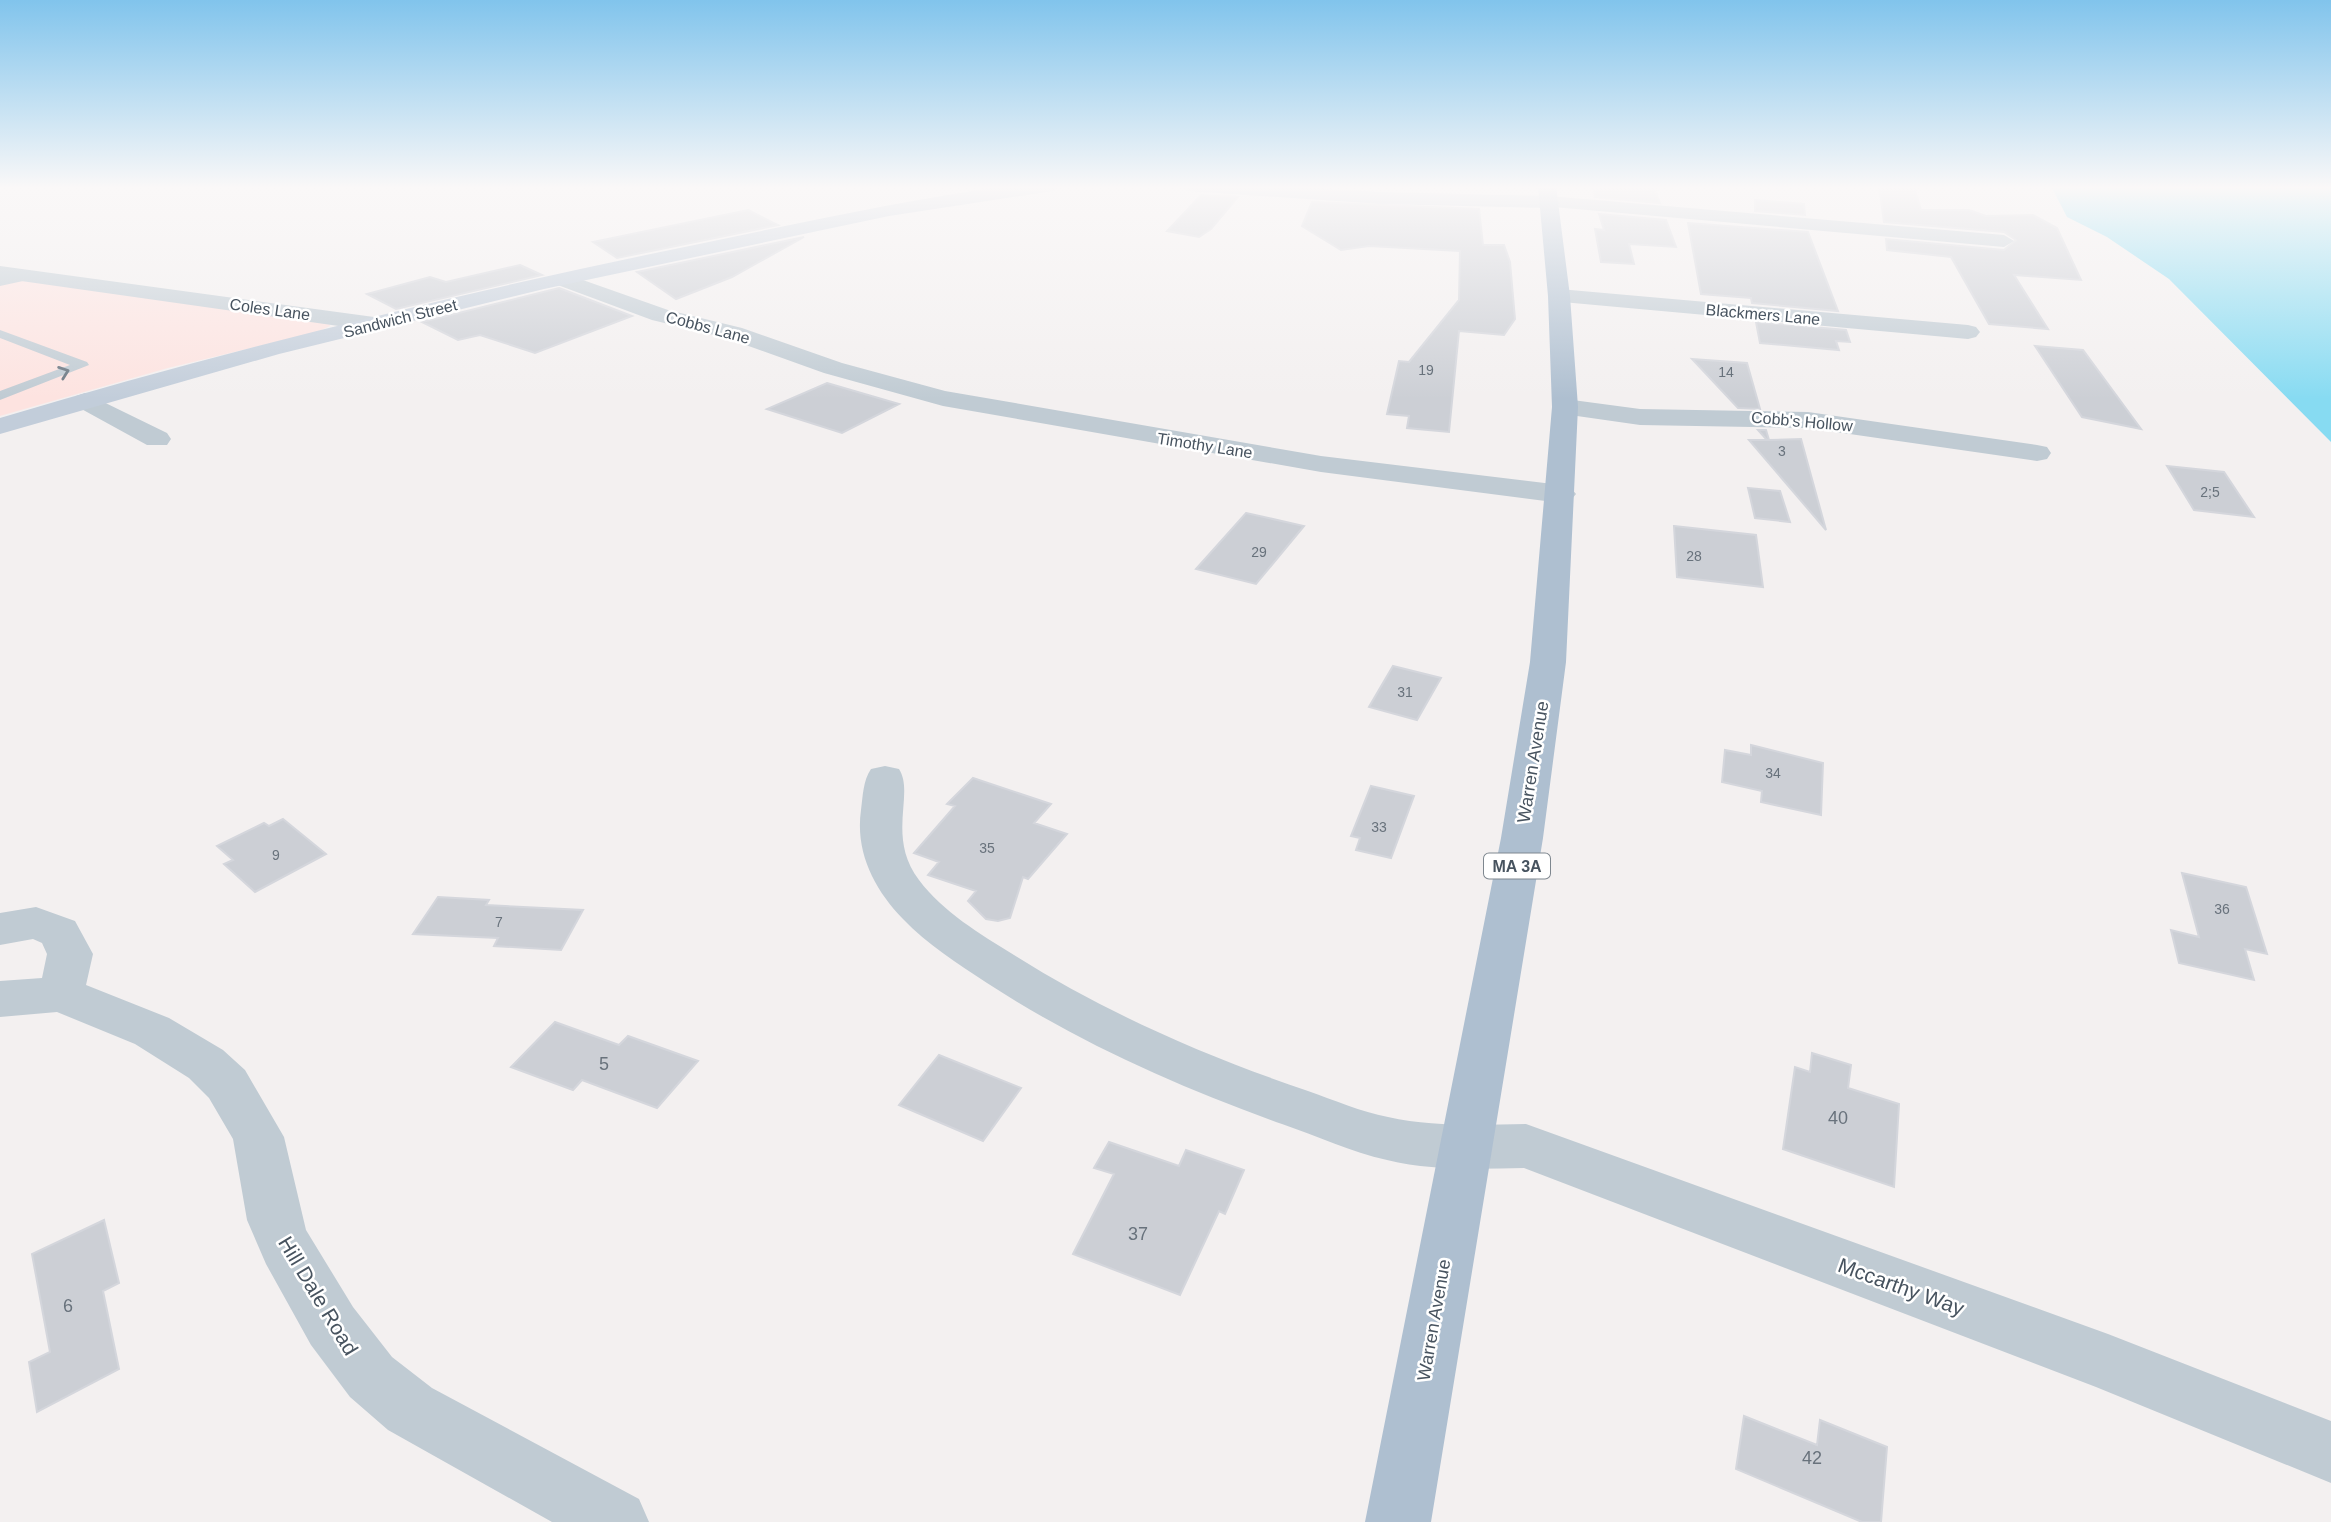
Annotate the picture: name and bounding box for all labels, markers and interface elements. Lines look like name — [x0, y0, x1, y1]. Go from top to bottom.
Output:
street label: Coles Lane — [229, 295, 311, 324]
street label: Sandwich Street — [342, 296, 459, 341]
street label: Blackmers Lane — [1705, 301, 1821, 328]
street label: Cobbs Lane — [664, 308, 752, 347]
house number: 19 — [1418, 362, 1434, 378]
house number: 14 — [1718, 364, 1734, 380]
one-way arrow — [57, 366, 69, 380]
street label: Cobb's Hollow — [1751, 409, 1854, 434]
street label: Timothy Lane — [1156, 430, 1254, 461]
house number: 3 — [1778, 443, 1786, 459]
house number: 2;5 — [2200, 484, 2220, 500]
house number: 29 — [1251, 544, 1267, 560]
house number: 28 — [1686, 548, 1702, 564]
house number: 31 — [1397, 684, 1413, 700]
street label: Warren Avenue — [1513, 700, 1553, 824]
house number: 34 — [1765, 765, 1781, 781]
house number: 33 — [1371, 819, 1387, 835]
house number: 35 — [979, 840, 995, 856]
house number: 9 — [272, 847, 280, 863]
road number: MA 3A — [1484, 853, 1550, 878]
house number: 36 — [2214, 901, 2230, 917]
house number: 7 — [495, 914, 503, 930]
house number: 5 — [599, 1054, 609, 1074]
house number: 40 — [1828, 1108, 1848, 1128]
house number: 37 — [1128, 1224, 1148, 1244]
street label: Hill Dale Road — [274, 1232, 363, 1359]
street label: Mccarthy Way — [1835, 1253, 1968, 1320]
street label: Warren Avenue — [1413, 1258, 1455, 1382]
house number: 6 — [63, 1296, 73, 1316]
house number: 42 — [1802, 1448, 1822, 1468]

